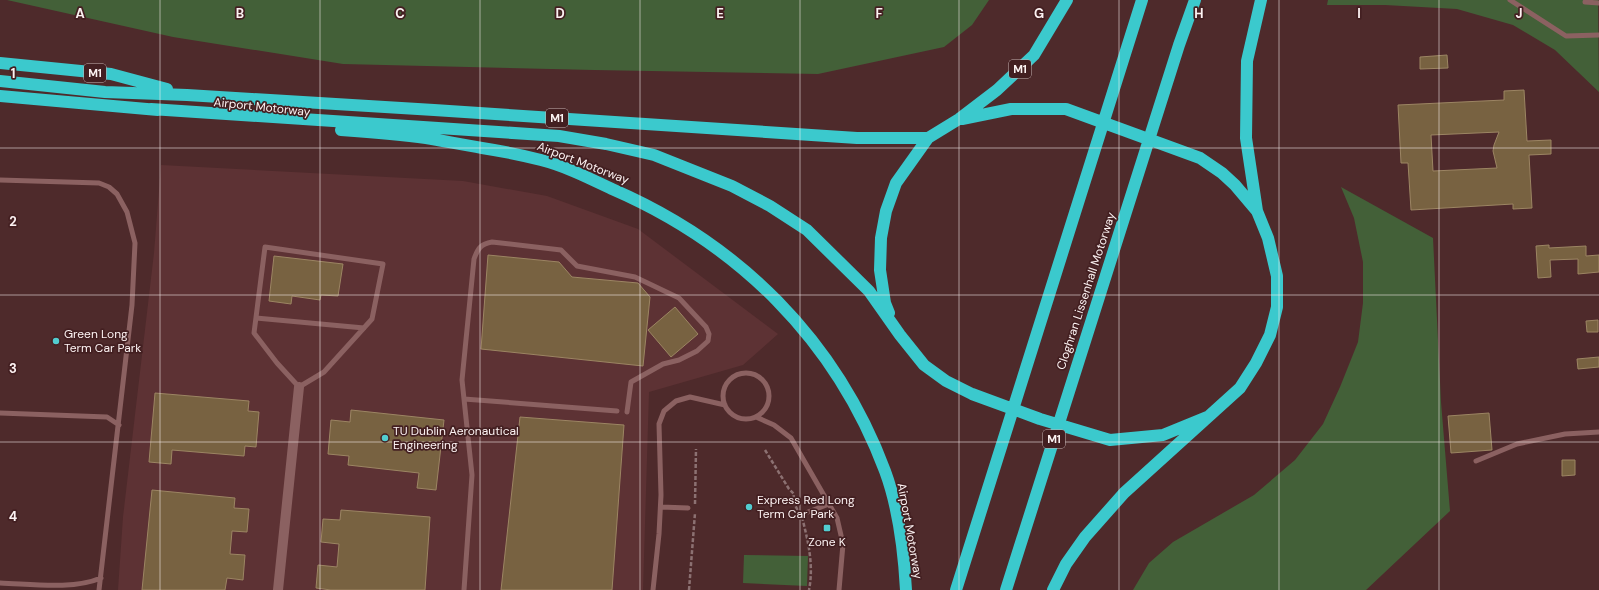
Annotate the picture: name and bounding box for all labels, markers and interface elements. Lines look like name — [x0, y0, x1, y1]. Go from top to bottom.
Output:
text: A — [75, 5, 85, 22]
text: B — [236, 5, 244, 22]
text: C — [395, 5, 405, 22]
text: D — [555, 5, 565, 22]
text: E — [716, 5, 724, 22]
text: F — [875, 5, 883, 22]
text: G — [1034, 5, 1044, 22]
text: H — [1194, 5, 1204, 22]
text: I — [1357, 5, 1361, 22]
text: J — [1515, 5, 1523, 22]
road number: M1 — [1009, 60, 1031, 78]
road number: M1 — [84, 64, 106, 82]
text: 1 — [11, 65, 15, 82]
street label: Airport Motorway — [213, 94, 312, 120]
road number: M1 — [546, 109, 568, 127]
street label: Airport Motorway — [535, 138, 632, 188]
street label: Cloghran Lissenhall Motorway — [1053, 210, 1119, 372]
text: 2 — [9, 213, 17, 230]
place label: Green Long Term Car Park — [64, 326, 141, 356]
marker: Green Long Term Car Park — [51, 336, 61, 346]
text: 3 — [9, 360, 17, 377]
place label: TU Dublin Aeronautical Engineering — [393, 423, 519, 453]
road number: M1 — [1043, 430, 1065, 448]
marker: TU Dublin Aeronautical Engineering — [380, 433, 390, 443]
street label: Airport Motorway — [894, 482, 926, 581]
place label: Express Red Long Term Car Park — [757, 492, 855, 522]
marker: Express Red Long Term Car Park — [744, 502, 754, 512]
text: 4 — [9, 508, 17, 525]
marker: Zone K — [822, 523, 832, 533]
place label: Zone K — [808, 534, 846, 550]

